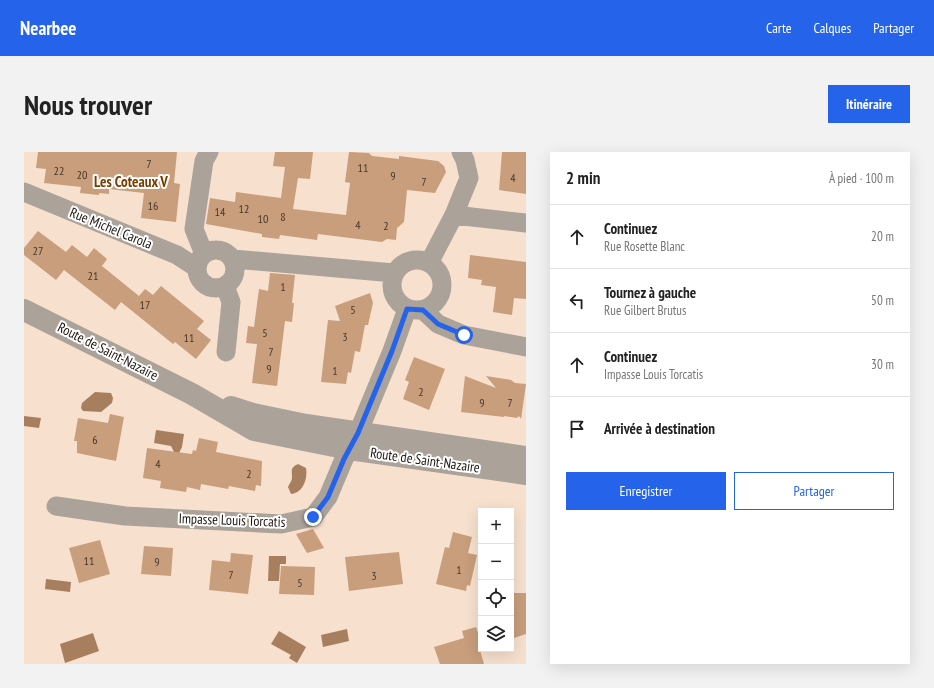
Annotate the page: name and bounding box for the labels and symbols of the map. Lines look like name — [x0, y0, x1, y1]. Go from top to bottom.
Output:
house number: 7 — [146, 156, 152, 171]
house number: 11 — [358, 160, 368, 175]
house number: 22 — [54, 163, 64, 178]
house number: 20 — [77, 167, 87, 182]
house number: 9 — [390, 168, 396, 183]
house number: 4 — [510, 170, 516, 185]
district label: Les Coteaux V — [94, 172, 168, 191]
house number: 7 — [421, 174, 427, 189]
house number: 16 — [148, 198, 158, 213]
house number: 12 — [239, 201, 249, 216]
street label: Rue Michel Carola — [67, 203, 155, 253]
house number: 14 — [215, 204, 226, 219]
house number: 8 — [280, 209, 286, 224]
house number: 10 — [258, 211, 268, 226]
house number: 4 — [355, 217, 361, 232]
house number: 2 — [383, 218, 389, 233]
house number: 27 — [33, 243, 43, 258]
house number: 21 — [88, 268, 98, 283]
house number: 1 — [280, 279, 286, 294]
house number: 17 — [140, 297, 150, 312]
house number: 5 — [350, 302, 356, 317]
street label: Route de Saint-Nazaire — [55, 318, 161, 384]
house number: 5 — [262, 325, 268, 340]
route start — [455, 326, 473, 344]
house number: 3 — [342, 329, 348, 344]
house number: 11 — [184, 330, 194, 345]
house number: 7 — [268, 344, 274, 359]
house number: 9 — [266, 361, 272, 376]
house number: 1 — [332, 363, 338, 378]
house number: 2 — [418, 384, 424, 399]
house number: 9 — [479, 395, 485, 410]
house number: 7 — [507, 395, 513, 410]
house number: 6 — [92, 432, 98, 447]
street label: Route de Saint-Nazaire — [369, 443, 481, 477]
house number: 4 — [155, 456, 161, 471]
house number: 2 — [246, 466, 252, 481]
route end — [304, 508, 322, 526]
street label: Impasse Louis Torcatis — [178, 509, 286, 531]
house number: 11 — [84, 553, 94, 568]
house number: 9 — [154, 554, 160, 569]
house number: 1 — [456, 562, 462, 577]
house number: 7 — [228, 567, 234, 582]
house number: 3 — [371, 568, 377, 583]
house number: 5 — [297, 575, 303, 590]

